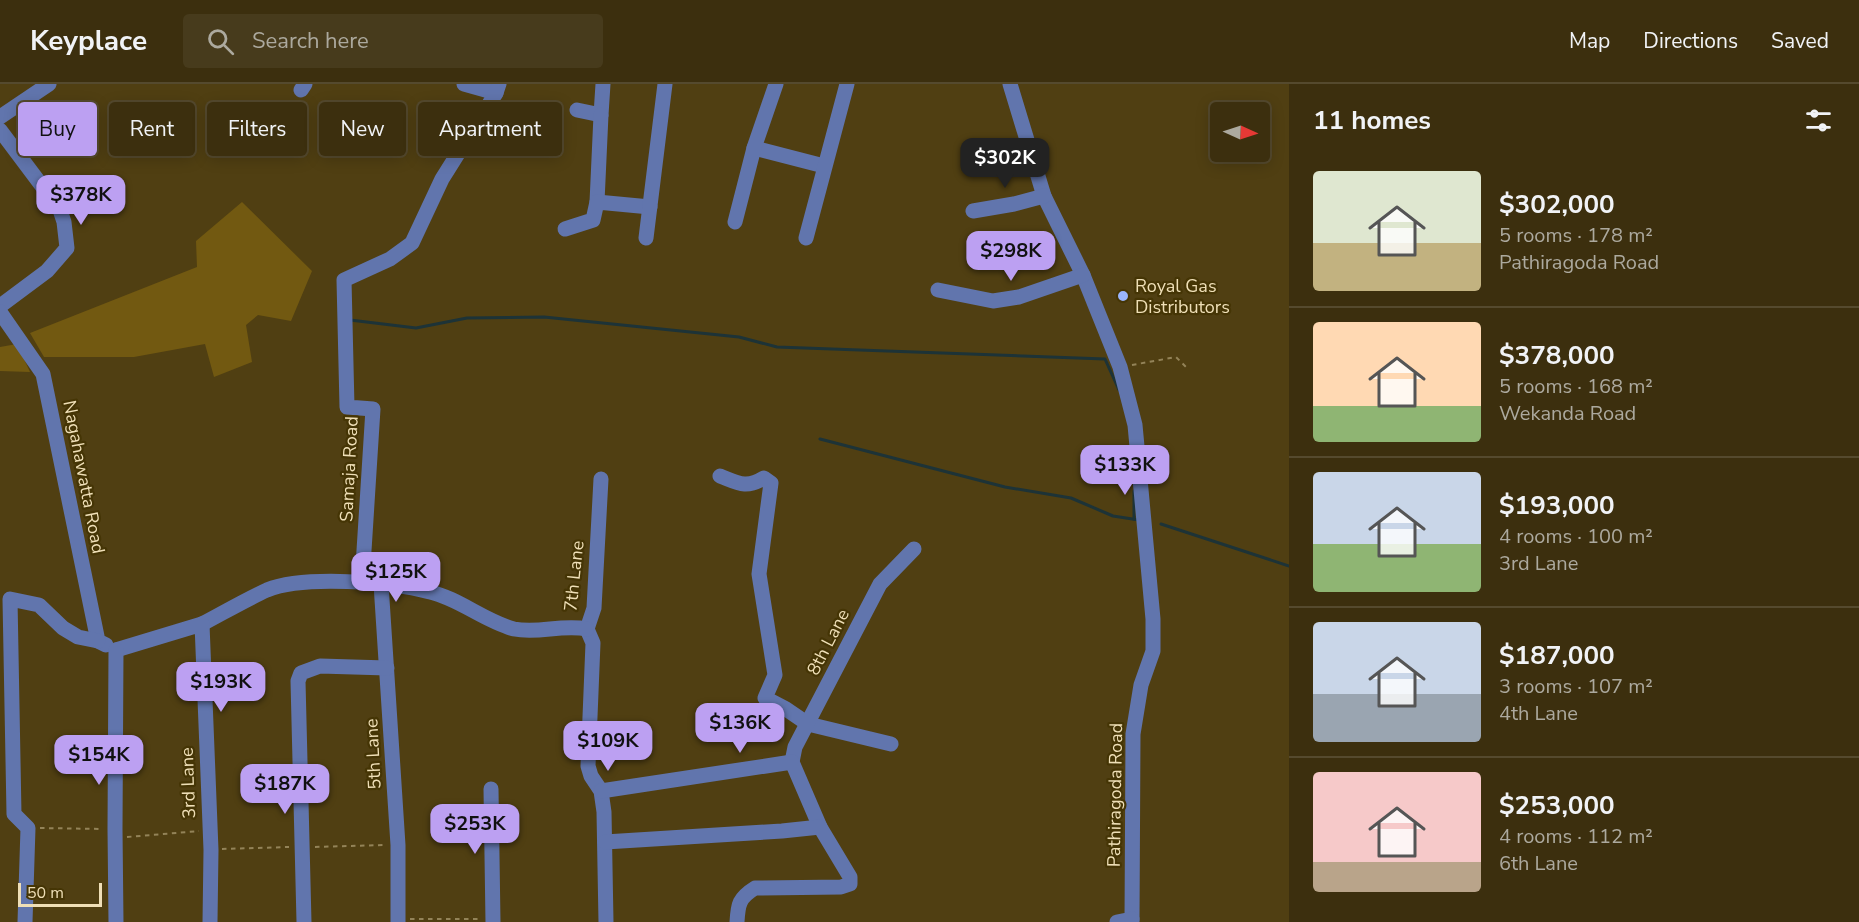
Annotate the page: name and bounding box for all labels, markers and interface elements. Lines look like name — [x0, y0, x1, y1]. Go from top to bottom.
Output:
search box — [183, 14, 603, 68]
text: Keyplace — [30, 22, 147, 60]
icon: search — [204, 25, 237, 58]
text: Search here — [252, 26, 369, 56]
text: Map — [1569, 27, 1610, 55]
text: Directions — [1643, 27, 1738, 55]
text: Saved — [1771, 27, 1829, 55]
chip: Buy — [18, 102, 97, 156]
chip: Rent — [109, 102, 195, 156]
chip: Filters — [207, 102, 307, 156]
chip: New — [319, 102, 406, 156]
chip: Apartment — [418, 102, 562, 156]
north arrow — [1210, 102, 1270, 162]
map controls — [1210, 102, 1270, 162]
text: 11 homes — [1313, 103, 1431, 138]
icon: filters — [1802, 104, 1835, 137]
pin: $302K — [963, 138, 1047, 189]
text: $302K — [974, 144, 1036, 171]
pin: $378K — [39, 175, 123, 226]
text: $378K — [50, 181, 112, 208]
text: $302,000 — [1499, 187, 1615, 222]
icon: home — [1361, 195, 1433, 267]
text: 5 rooms · 178 m² — [1499, 222, 1653, 249]
pin: $298K — [969, 231, 1053, 282]
text: $298K — [980, 237, 1042, 264]
text: Pathiragoda Road — [1499, 249, 1659, 276]
place label: Royal Gas Distributors — [1135, 274, 1230, 319]
marker: Royal Gas Distributors — [1116, 289, 1130, 303]
text: $378,000 — [1499, 338, 1615, 373]
icon: home — [1361, 346, 1433, 418]
text: 5 rooms · 168 m² — [1499, 373, 1653, 400]
street label: Nagahawatta Road — [57, 398, 111, 556]
text: Wekanda Road — [1499, 400, 1636, 427]
street label: Samaja Road — [334, 416, 364, 522]
pin: $133K — [1083, 445, 1167, 496]
text: $133K — [1094, 451, 1156, 478]
text: $193,000 — [1499, 488, 1615, 523]
icon: home — [1361, 496, 1433, 568]
text: 4 rooms · 100 m² — [1499, 523, 1653, 550]
street label: 7th Lane — [558, 539, 590, 613]
text: 3rd Lane — [1499, 550, 1578, 577]
pin: $125K — [354, 552, 438, 603]
text: $125K — [365, 558, 427, 585]
street label: 8th Lane — [801, 605, 855, 679]
text: $187,000 — [1499, 638, 1615, 673]
icon: home — [1361, 646, 1433, 718]
pin: $193K — [179, 662, 263, 713]
text: $193K — [190, 668, 252, 695]
text: 3 rooms · 107 m² — [1499, 673, 1653, 700]
text: 4th Lane — [1499, 700, 1578, 727]
pin: $136K — [698, 703, 782, 754]
text: $136K — [709, 709, 771, 736]
street label: 5th Lane — [359, 718, 387, 790]
pin: $109K — [566, 721, 650, 772]
street label: Pathiragoda Road — [1102, 723, 1128, 867]
text: $109K — [577, 727, 639, 754]
pin: $154K — [57, 735, 141, 786]
text: $154K — [68, 741, 130, 768]
street label: 3rd Lane — [175, 747, 201, 819]
pin: $187K — [243, 764, 327, 815]
text: $187K — [254, 770, 316, 797]
text: $253,000 — [1499, 788, 1615, 823]
icon: home — [1361, 796, 1433, 868]
pin: $253K — [433, 804, 517, 855]
text: $253K — [444, 810, 506, 837]
text: 4 rooms · 112 m² — [1499, 823, 1653, 850]
text: 6th Lane — [1499, 850, 1578, 877]
scale bar — [18, 880, 102, 908]
text: 50 m — [27, 882, 64, 904]

